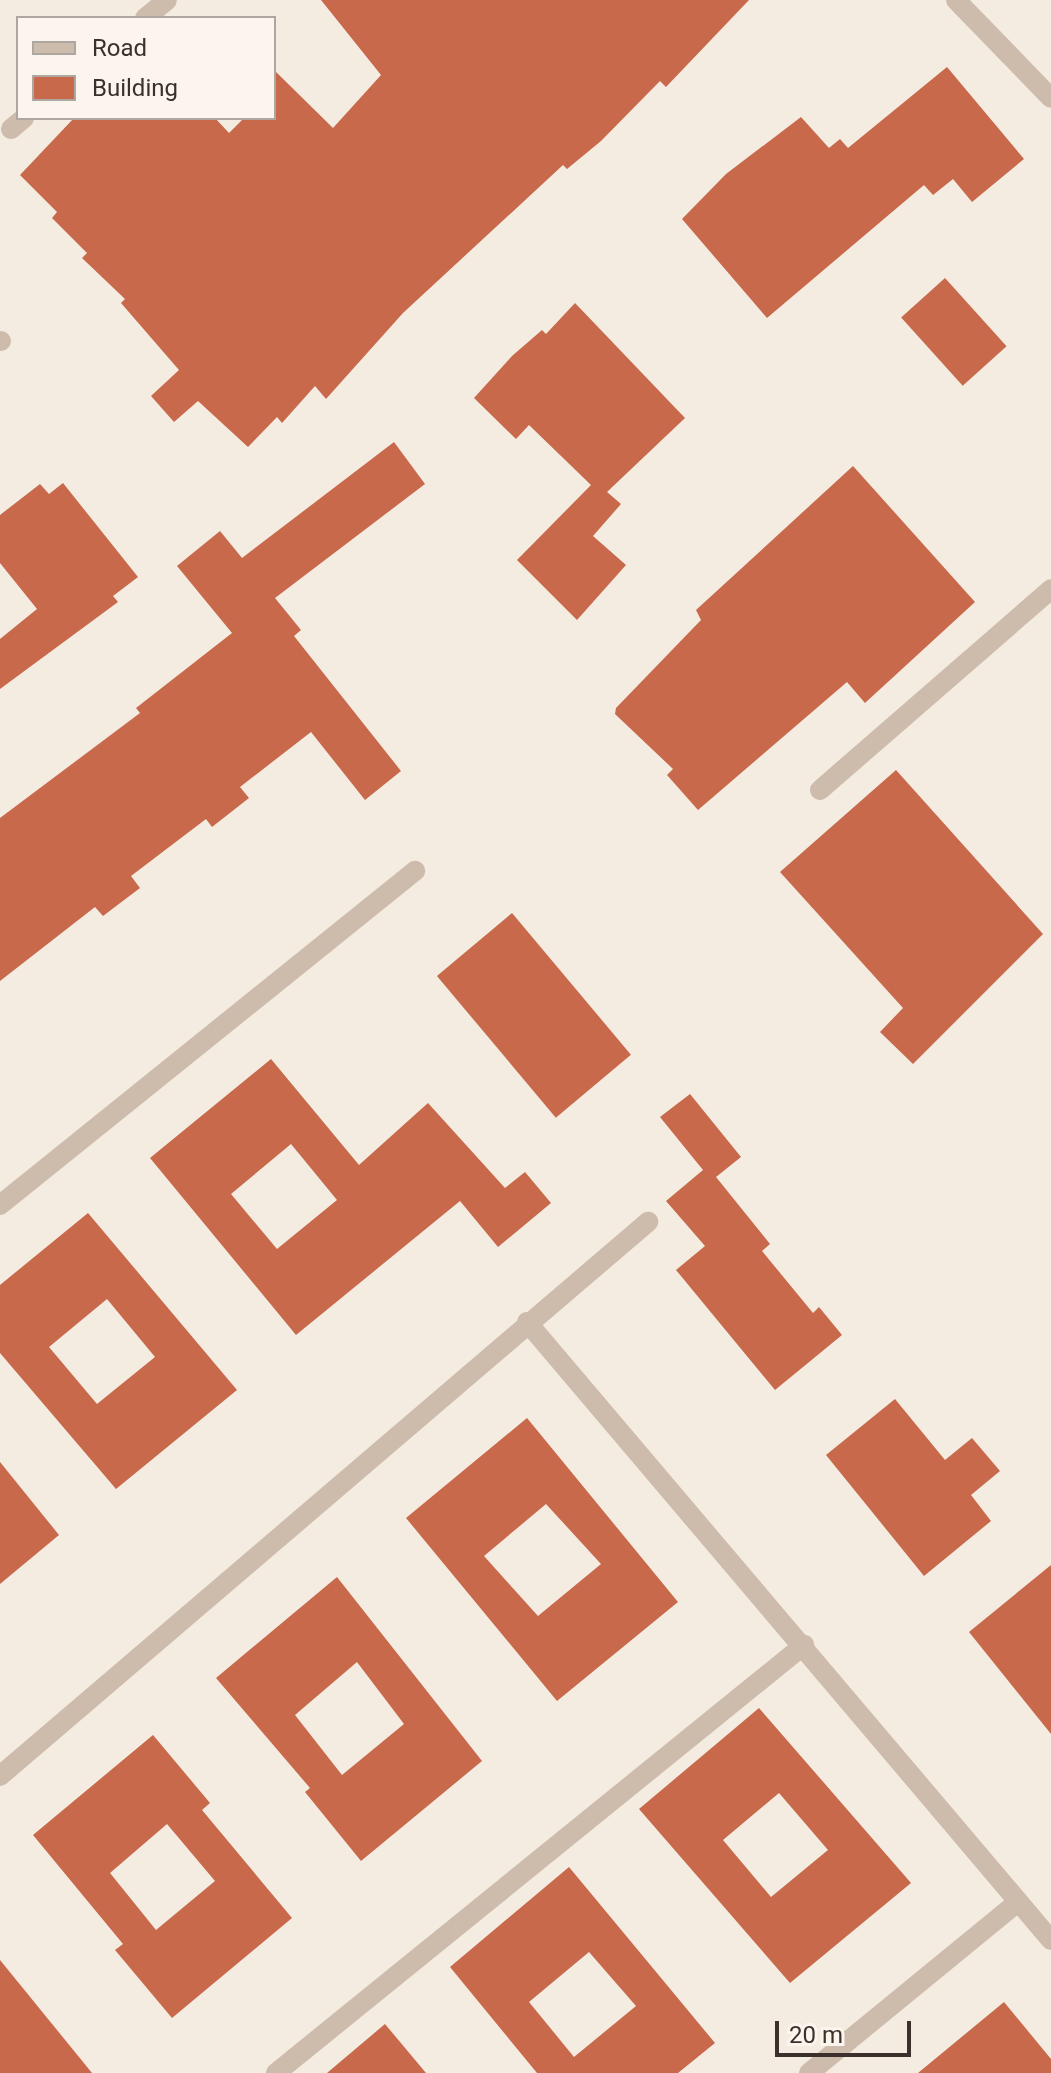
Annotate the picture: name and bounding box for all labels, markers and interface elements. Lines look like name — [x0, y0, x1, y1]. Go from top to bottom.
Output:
legend — [16, 16, 276, 120]
text: Road — [92, 34, 147, 62]
text: Building — [92, 74, 178, 102]
scale bar — [779, 2005, 915, 2055]
text: 20 m — [789, 2021, 843, 2049]

